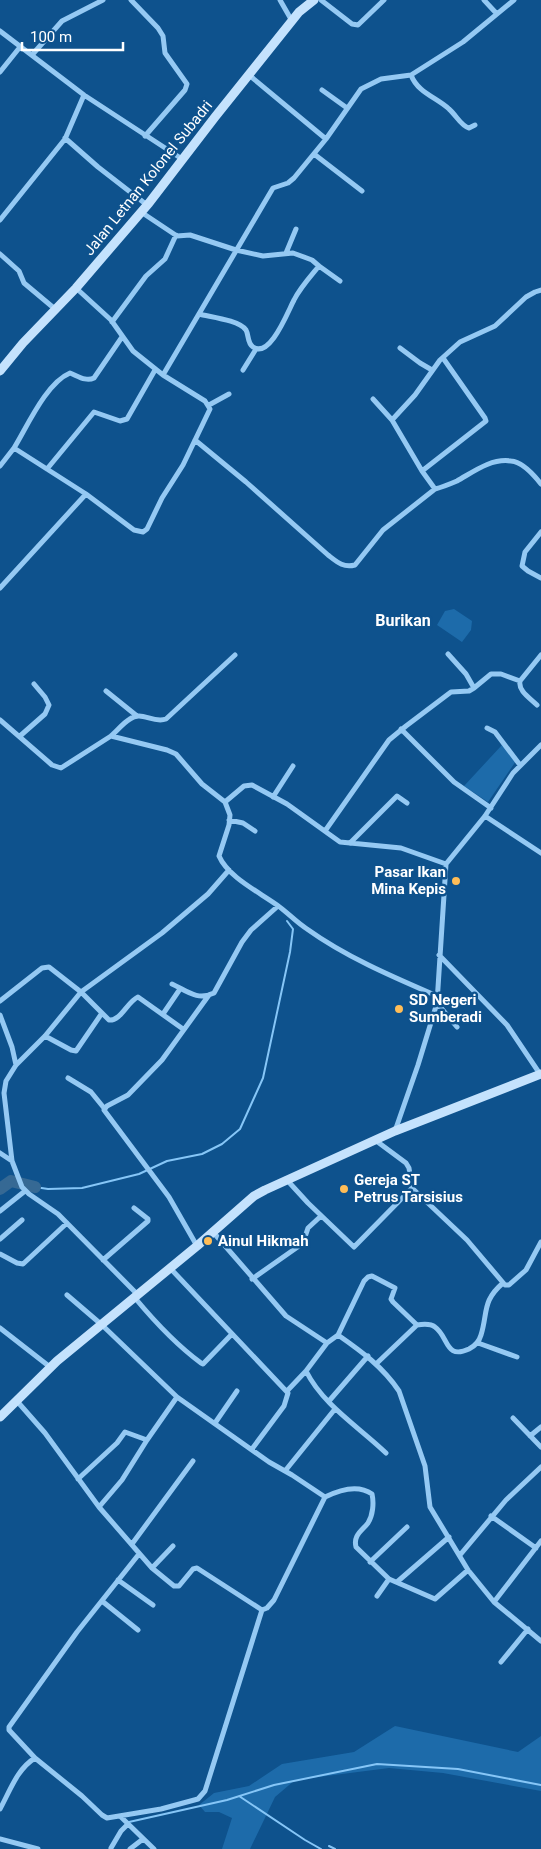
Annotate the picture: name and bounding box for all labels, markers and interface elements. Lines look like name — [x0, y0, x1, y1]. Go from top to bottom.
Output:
scale bar — [22, 20, 124, 52]
text: 100 m — [30, 28, 72, 46]
street label: Jalan Letnan Kolonel Subadri — [80, 97, 216, 259]
district label: Burikan — [375, 611, 431, 630]
place label: Pasar Ikan Mina Kepis — [371, 863, 446, 898]
marker: Pasar Ikan Mina Kepis — [450, 875, 462, 887]
place label: SD Negeri Sumberadi — [409, 991, 482, 1026]
marker: SD Negeri Sumberadi — [393, 1003, 405, 1015]
place label: Gereja ST Petrus Tarsisius — [354, 1171, 463, 1206]
marker: Gereja ST Petrus Tarsisius — [338, 1183, 350, 1195]
place label: Ainul Hikmah — [218, 1232, 309, 1250]
marker: Ainul Hikmah — [202, 1235, 214, 1247]

